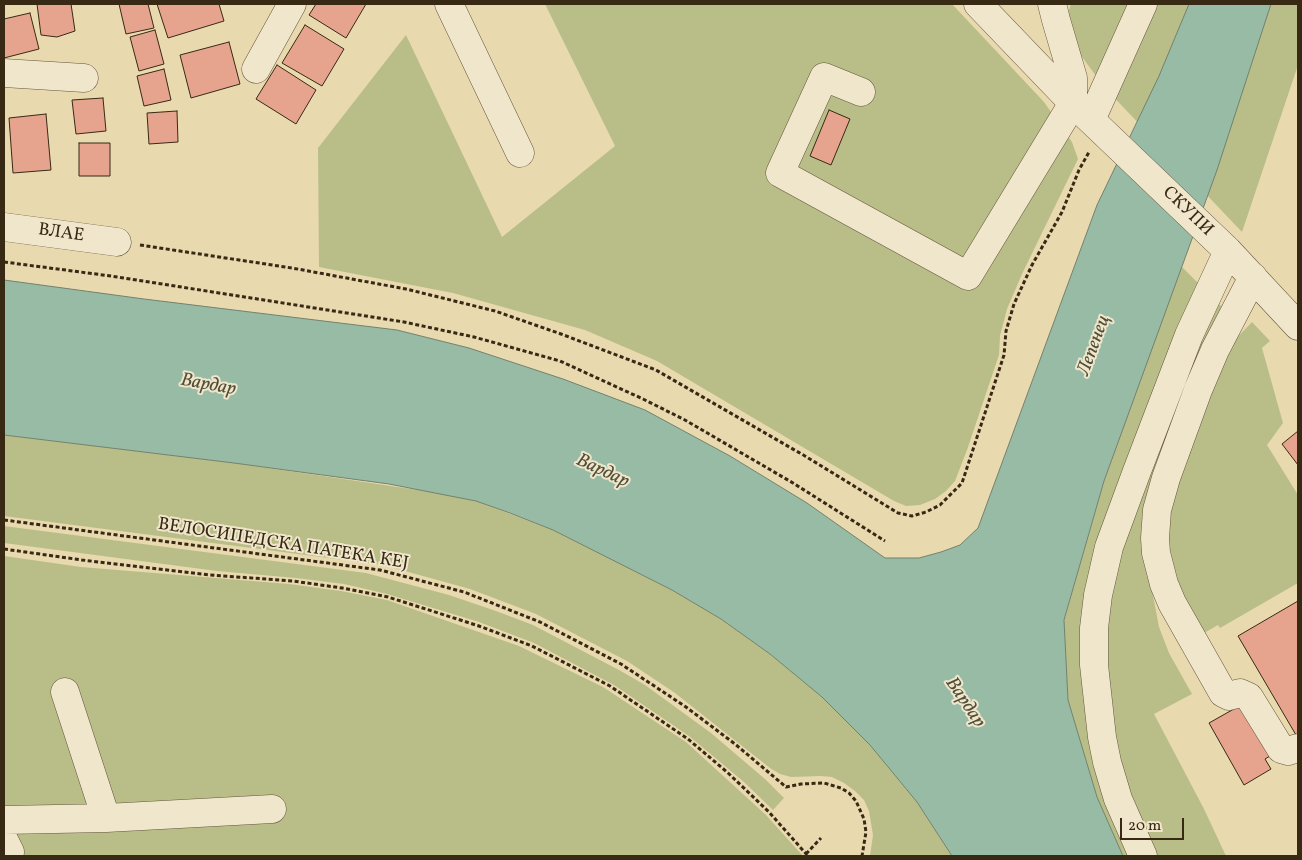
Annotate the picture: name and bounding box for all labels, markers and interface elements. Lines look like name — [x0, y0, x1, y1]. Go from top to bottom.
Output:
street label: СКУПИ — [1157, 183, 1217, 241]
street label: ВЛАЕ — [37, 220, 85, 248]
water label: Лепенец — [1074, 313, 1116, 379]
water label: Вардар — [179, 370, 237, 402]
water label: Вардар — [572, 450, 632, 494]
street label: ВЕЛОСИПЕДСКА ПАТЕКА КЕЈ — [156, 515, 410, 575]
water label: Вардар — [939, 674, 989, 732]
scale bar — [1122, 808, 1186, 840]
text: 20 m — [1128, 816, 1161, 837]

